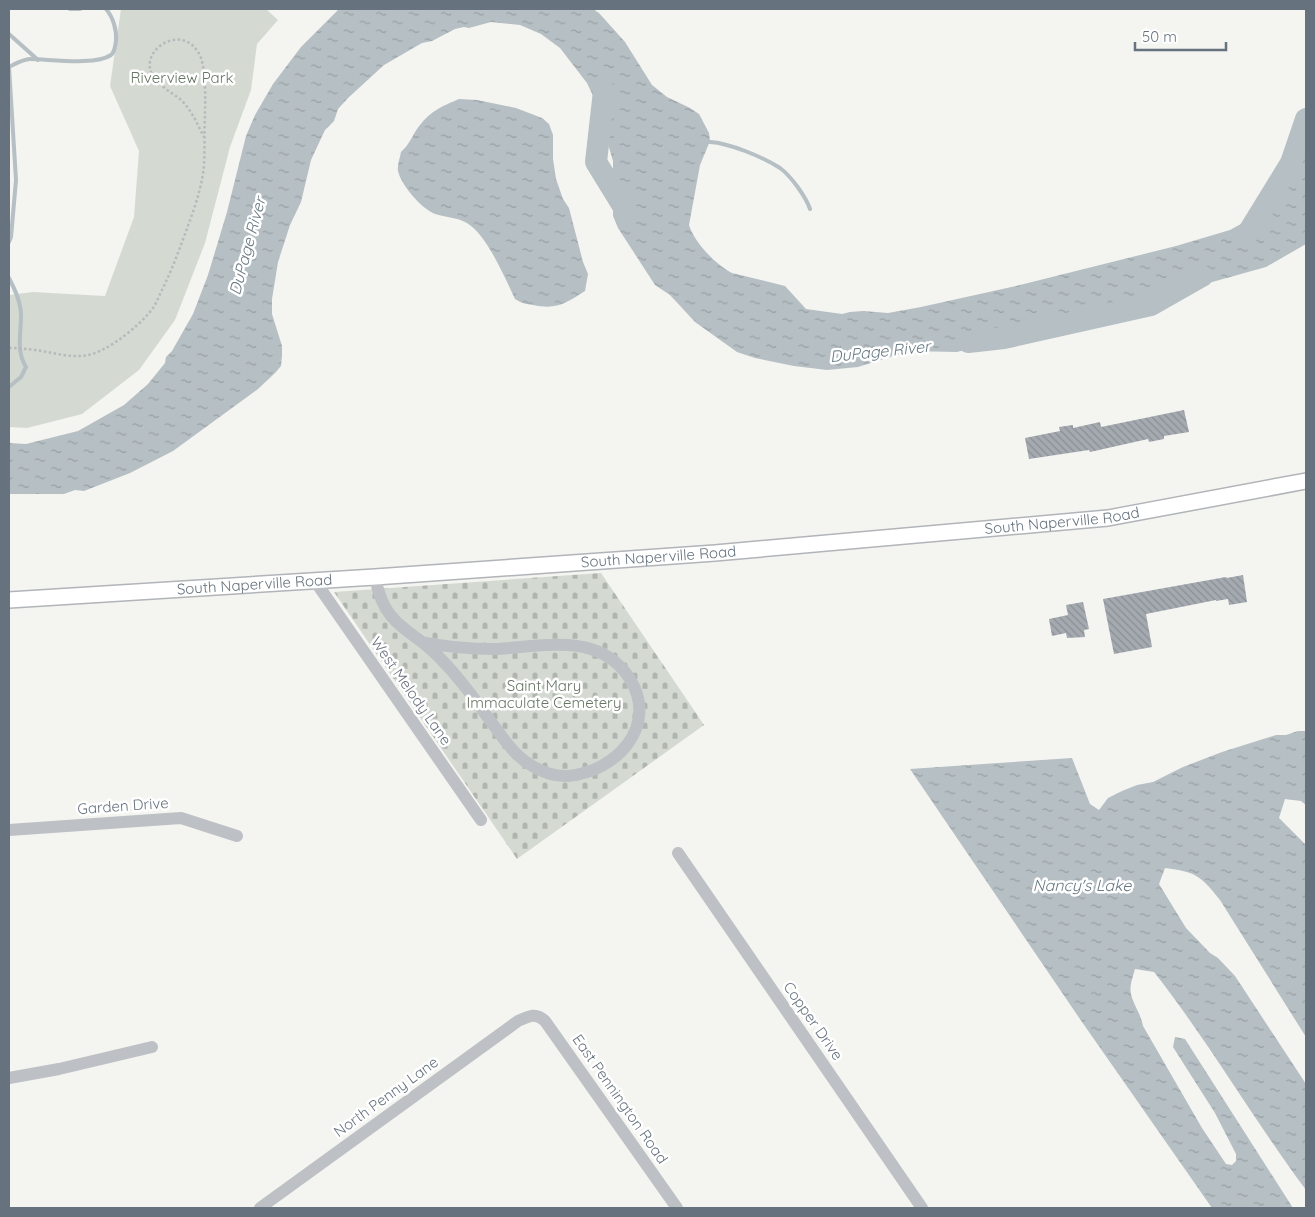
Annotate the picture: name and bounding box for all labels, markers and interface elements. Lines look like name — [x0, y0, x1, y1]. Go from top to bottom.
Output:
scale bar — [1135, 20, 1226, 52]
text: 50 m — [1142, 27, 1177, 46]
park label: Riverview Park — [131, 68, 233, 87]
water label: DuPage River — [224, 193, 270, 297]
water label: DuPage River — [829, 336, 933, 366]
street label: South Naperville Road — [984, 502, 1141, 538]
street label: South Naperville Road — [580, 541, 737, 571]
street label: South Naperville Road — [176, 570, 333, 598]
street label: West Melody Lane — [367, 633, 456, 749]
park label: Saint Mary Immaculate Cemetery — [467, 676, 621, 712]
street label: Garden Drive — [77, 793, 169, 818]
water label: Nancy's Lake — [1033, 875, 1132, 895]
street label: Copper Drive — [779, 978, 847, 1064]
street label: East Pennington Road — [569, 1030, 672, 1167]
street label: North Penny Lane — [330, 1052, 442, 1141]

